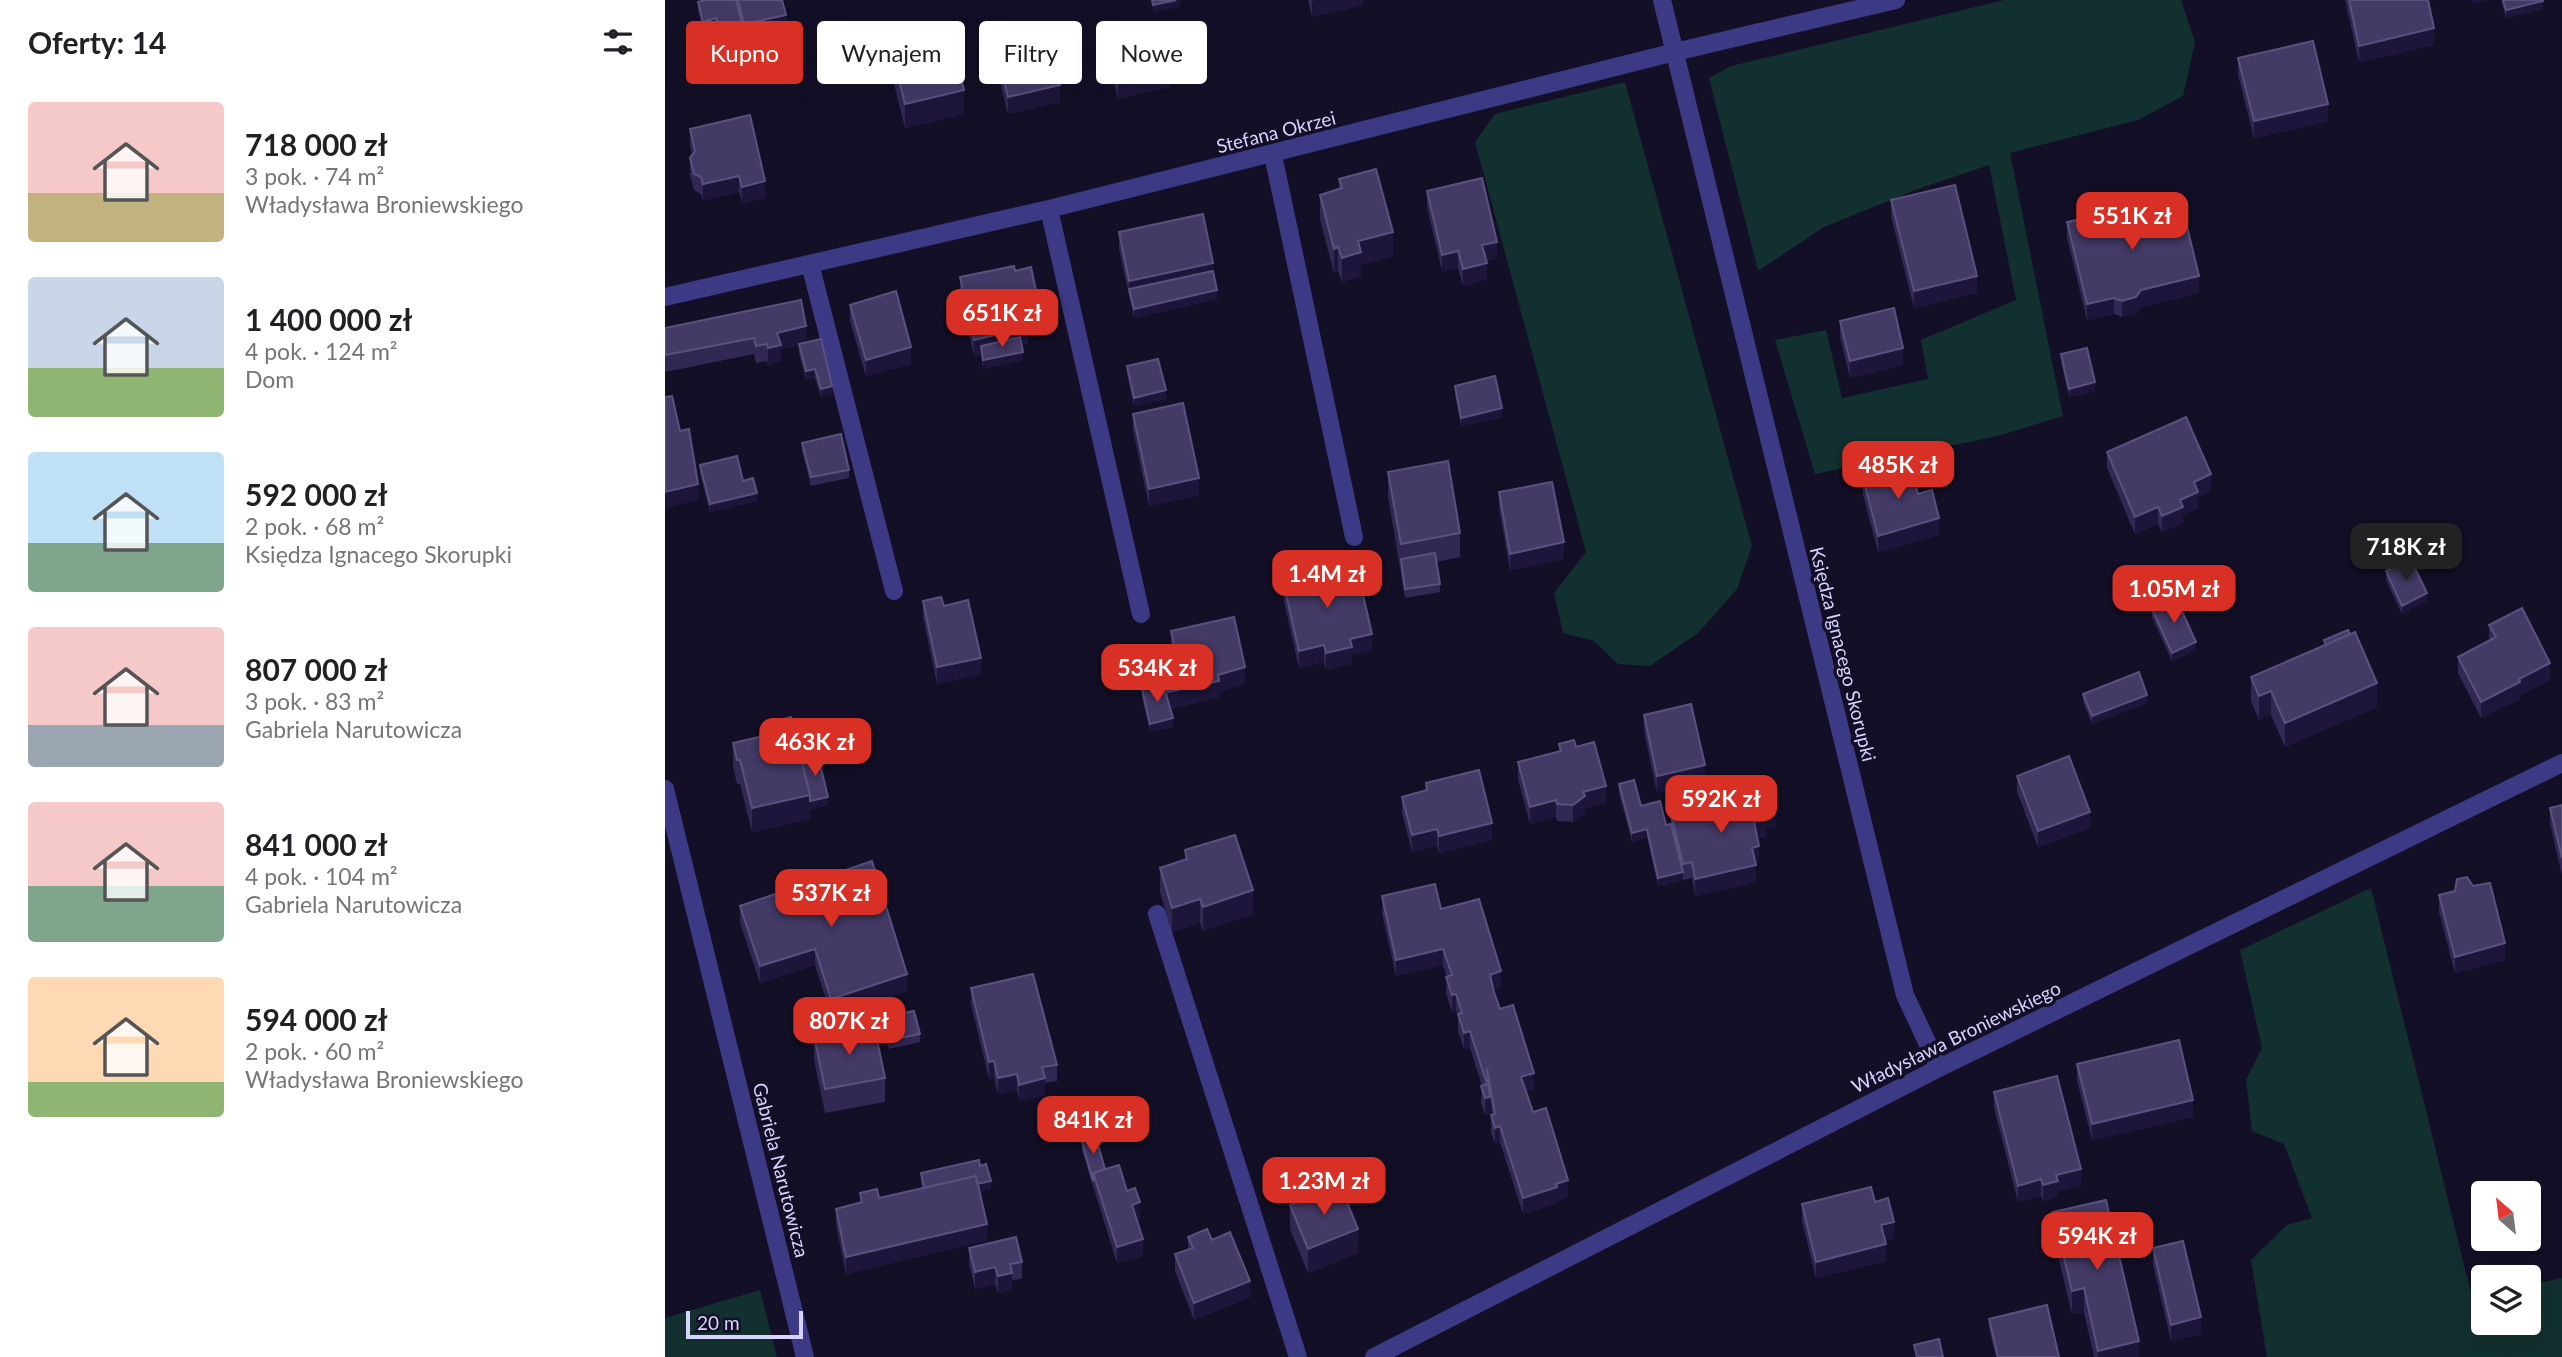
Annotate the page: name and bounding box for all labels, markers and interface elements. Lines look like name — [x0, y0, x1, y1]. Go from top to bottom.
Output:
chip: Kupno — [686, 21, 803, 84]
chip: Wynajem — [817, 21, 965, 84]
chip: Filtry — [979, 21, 1082, 84]
chip: Nowe — [1096, 21, 1207, 84]
icon: filters — [599, 23, 637, 61]
text: Oferty: 14 — [28, 24, 166, 60]
street label: Stefana Okrzei — [1214, 106, 1338, 157]
text: 718 000 zł — [245, 126, 388, 162]
icon: home — [84, 130, 168, 214]
text: 3 pok. · 74 m² — [245, 162, 384, 190]
text: Władysława Broniewskiego — [245, 190, 523, 218]
pin: 551K zł — [2067, 192, 2197, 252]
text: 551K zł — [2092, 201, 2172, 229]
pin: 651K zł — [937, 290, 1067, 349]
text: 651K zł — [962, 298, 1042, 326]
text: 1 400 000 zł — [245, 301, 412, 337]
icon: home — [84, 305, 168, 389]
text: 4 pok. · 124 m² — [245, 337, 398, 365]
text: Dom — [245, 365, 294, 393]
pin: 485K zł — [1833, 442, 1963, 501]
text: 485K zł — [1858, 450, 1938, 478]
text: 592 000 zł — [245, 476, 388, 512]
icon: home — [84, 480, 168, 564]
text: 2 pok. · 68 m² — [245, 512, 384, 540]
pin: 718K zł — [2341, 524, 2471, 583]
text: 718K zł — [2366, 532, 2446, 560]
text: Księdza Ignacego Skorupki — [245, 540, 512, 568]
street label: Księdza Ignacego Skorupki — [1806, 544, 1881, 764]
pin: 1.4M zł — [1262, 550, 1392, 610]
text: 1.4M zł — [1288, 559, 1366, 587]
pin: 1.05M zł — [2102, 566, 2246, 625]
text: 1.05M zł — [2129, 574, 2219, 602]
pin: 534K zł — [1092, 644, 1222, 704]
text: 807 000 zł — [245, 651, 388, 687]
text: 534K zł — [1117, 653, 1197, 681]
icon: home — [84, 655, 168, 739]
text: 3 pok. · 83 m² — [245, 687, 384, 715]
text: Gabriela Narutowicza — [245, 715, 462, 743]
pin: 463K zł — [750, 718, 880, 778]
text: 463K zł — [775, 727, 855, 755]
pin: 592K zł — [1656, 776, 1786, 835]
text: 592K zł — [1681, 784, 1761, 812]
text: 841 000 zł — [245, 826, 388, 862]
icon: home — [84, 830, 168, 914]
text: 4 pok. · 104 m² — [245, 862, 398, 890]
pin: 537K zł — [766, 870, 896, 929]
text: 537K zł — [791, 878, 871, 906]
text: Gabriela Narutowicza — [245, 890, 462, 918]
street label: Władysława Broniewskiego — [1847, 976, 2064, 1097]
pin: 807K zł — [784, 998, 914, 1057]
text: 594 000 zł — [245, 1001, 388, 1037]
icon: home — [84, 1005, 168, 1089]
text: 807K zł — [809, 1006, 889, 1034]
text: 2 pok. · 60 m² — [245, 1037, 384, 1065]
text: Władysława Broniewskiego — [245, 1065, 523, 1093]
street label: Gabriela Narutowicza — [749, 1080, 814, 1260]
pin: 841K zł — [1028, 1096, 1158, 1156]
text: 841K zł — [1053, 1105, 1133, 1133]
pin: 1.23M zł — [1252, 1158, 1396, 1217]
text: 1.23M zł — [1279, 1166, 1369, 1194]
north arrow — [2471, 1181, 2541, 1251]
map controls — [2471, 1181, 2541, 1335]
pin: 594K zł — [2032, 1212, 2162, 1272]
text: 594K zł — [2057, 1221, 2137, 1249]
button: layers — [2471, 1265, 2541, 1335]
scale bar — [686, 1308, 803, 1340]
text: 20 m — [697, 1311, 740, 1334]

